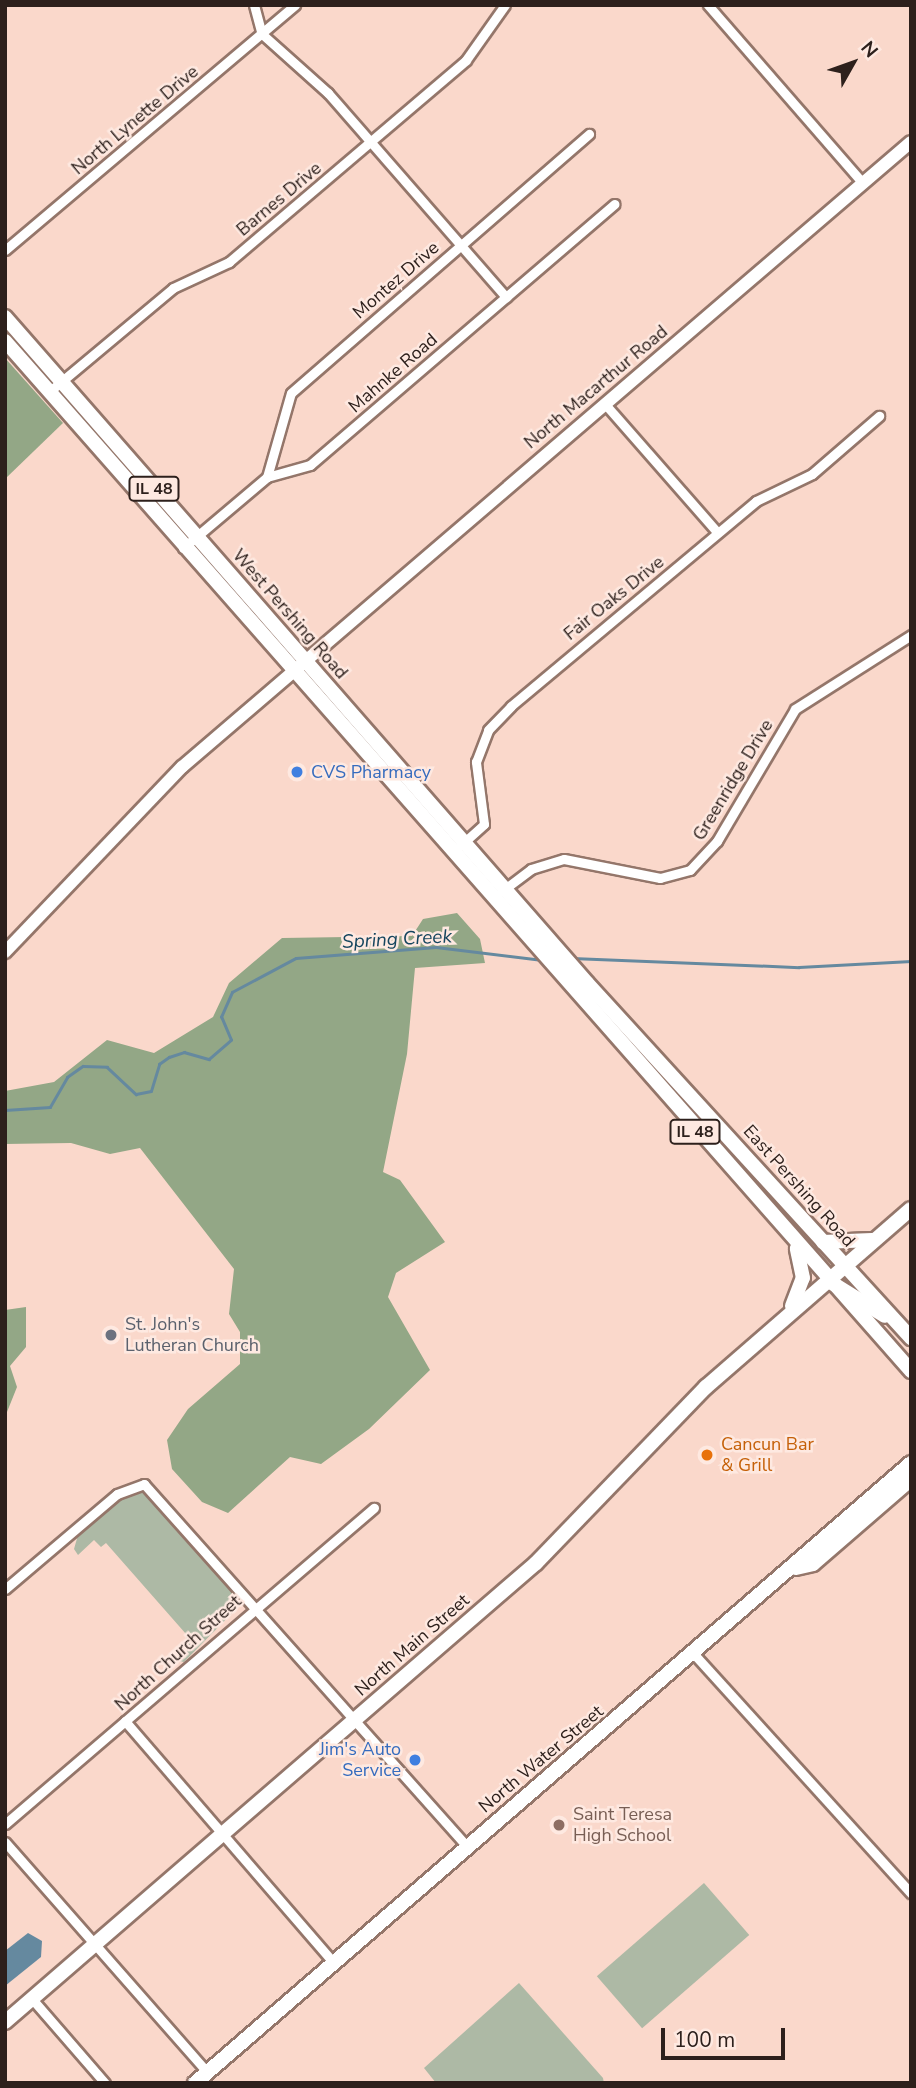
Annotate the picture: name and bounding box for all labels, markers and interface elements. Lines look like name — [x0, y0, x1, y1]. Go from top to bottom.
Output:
north arrow — [818, 28, 888, 98]
text: N — [855, 36, 884, 63]
street label: North Lynette Drive — [67, 61, 203, 179]
street label: Barnes Drive — [232, 157, 326, 241]
street label: Montez Drive — [349, 237, 443, 323]
street label: North Macarthur Road — [520, 321, 672, 453]
street label: Mahnke Road — [344, 329, 442, 417]
road number: IL 48 — [128, 476, 180, 502]
street label: West Pershing Road — [228, 545, 352, 683]
street label: Fair Oaks Drive — [560, 551, 668, 645]
street label: Greenridge Drive — [688, 716, 778, 844]
place label: CVS Pharmacy — [311, 761, 431, 783]
marker: CVS Pharmacy — [289, 764, 305, 780]
water label: Spring Creek — [341, 926, 453, 954]
road number: IL 48 — [669, 1120, 721, 1144]
street label: East Pershing Road — [739, 1121, 859, 1251]
place label: St. John's Lutheran Church — [125, 1314, 259, 1356]
marker: St. John's Lutheran Church — [103, 1327, 119, 1343]
place label: Cancun Bar & Grill — [721, 1434, 814, 1476]
marker: Cancun Bar & Grill — [699, 1447, 715, 1463]
street label: North Main Street — [350, 1589, 474, 1701]
street label: North Church Street — [110, 1591, 246, 1715]
street label: North Water Street — [474, 1701, 608, 1817]
place label: Jim's Auto Service — [319, 1739, 401, 1782]
marker: Jim's Auto Service — [407, 1752, 423, 1768]
place label: Saint Teresa High School — [573, 1804, 672, 1846]
marker: Saint Teresa High School — [551, 1817, 567, 1833]
scale bar — [664, 2014, 788, 2058]
text: 100 m — [674, 2026, 735, 2054]

